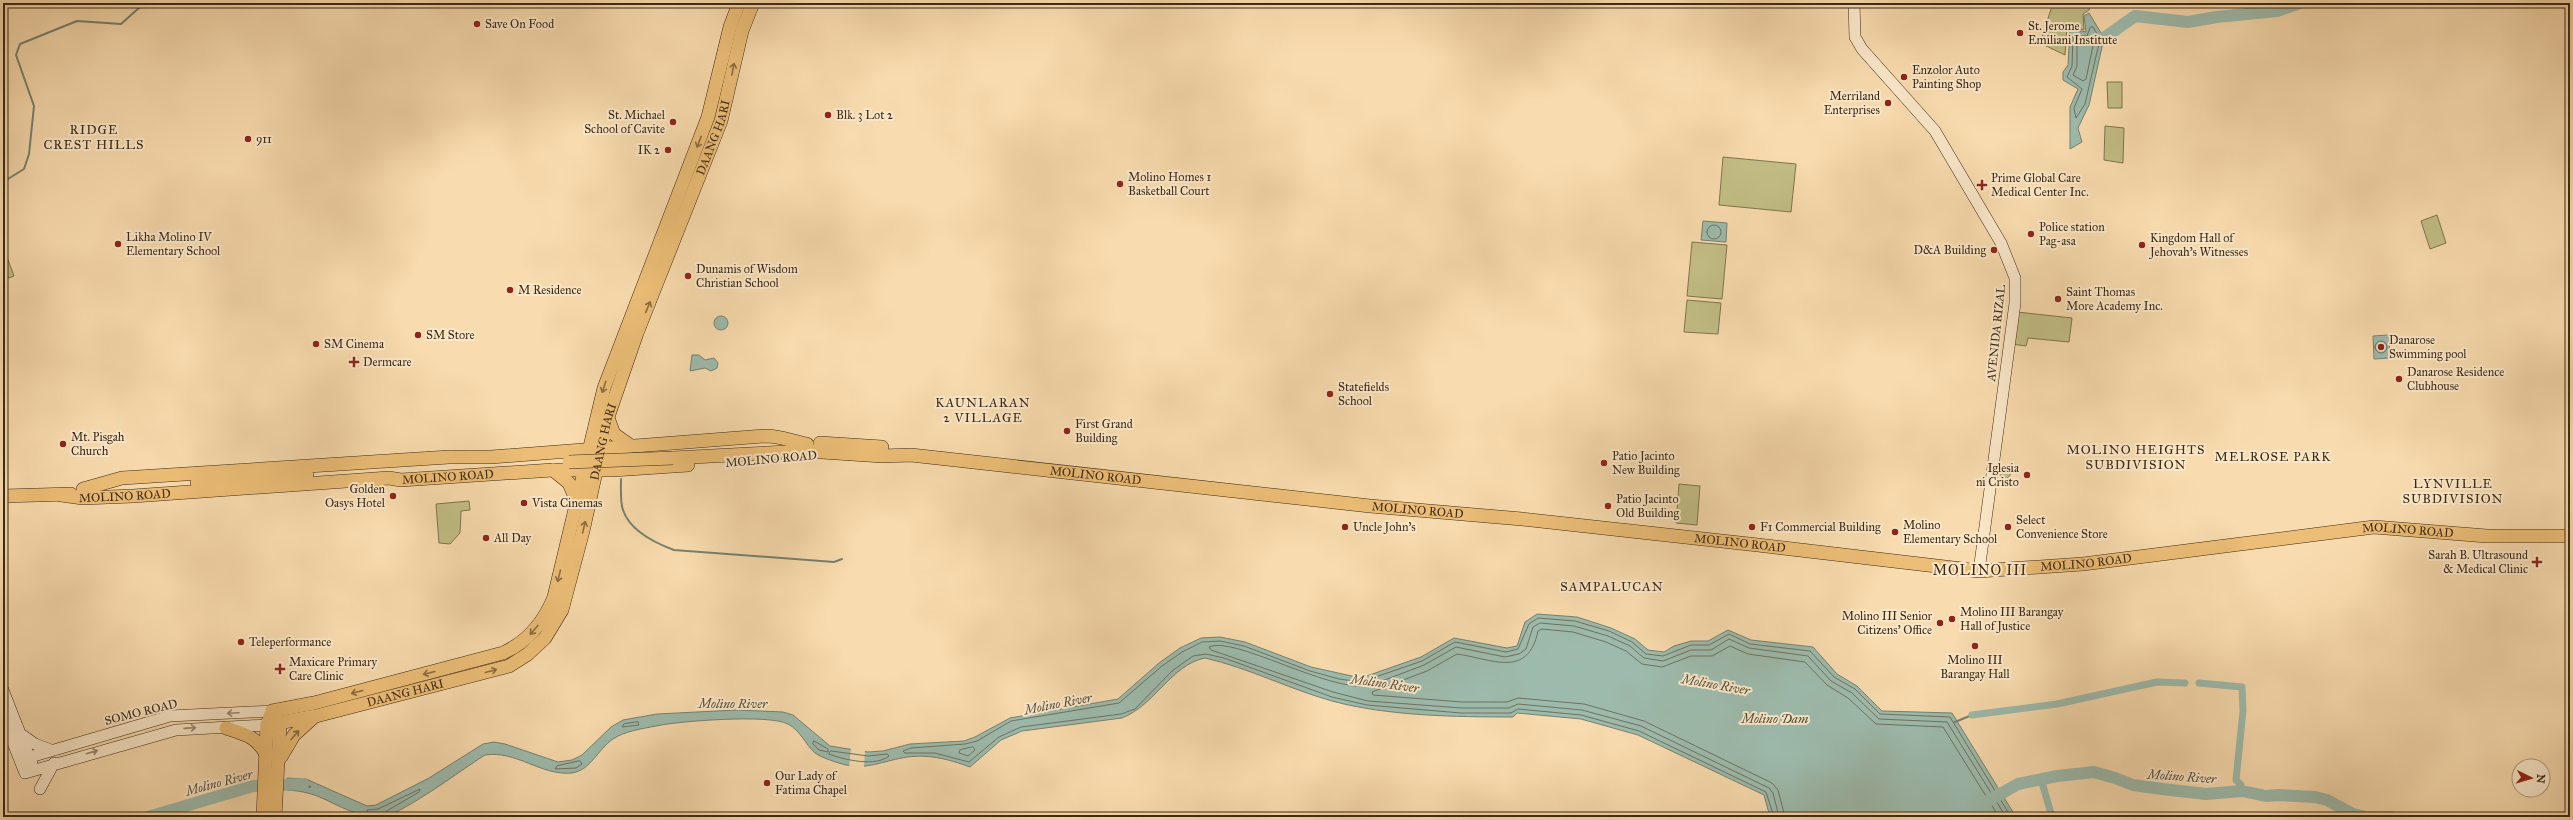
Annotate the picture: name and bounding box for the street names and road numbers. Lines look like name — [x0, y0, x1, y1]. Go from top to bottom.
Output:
street label: DAANG HARI — [693, 99, 733, 177]
street label: AVENIDA RIZAL — [1984, 284, 2008, 383]
street label: DAANG HARI — [587, 401, 619, 482]
street label: MOLINO ROAD — [725, 448, 817, 470]
street label: MOLINO ROAD — [1049, 463, 1142, 488]
street label: MOLINO ROAD — [402, 467, 494, 487]
street label: MOLINO ROAD — [79, 486, 171, 505]
street label: MOLINO ROAD — [1371, 499, 1464, 521]
street label: MOLINO ROAD — [2361, 520, 2454, 540]
street label: MOLINO ROAD — [1694, 531, 1786, 555]
street label: MOLINO ROAD — [2040, 551, 2132, 574]
street label: DAANG HARI — [365, 676, 445, 710]
street label: SOMO ROAD — [103, 696, 179, 728]

